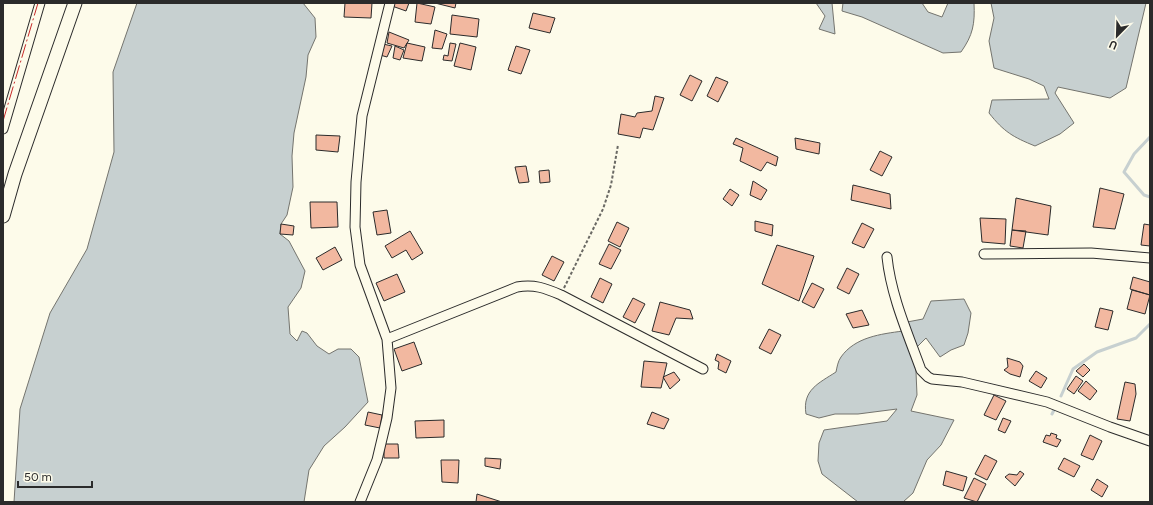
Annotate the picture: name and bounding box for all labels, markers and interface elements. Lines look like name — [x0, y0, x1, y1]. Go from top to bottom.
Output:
north arrow — [1097, 16, 1137, 56]
text: U — [1107, 37, 1119, 52]
scale bar — [18, 463, 92, 489]
text: 50 m — [24, 470, 52, 484]

